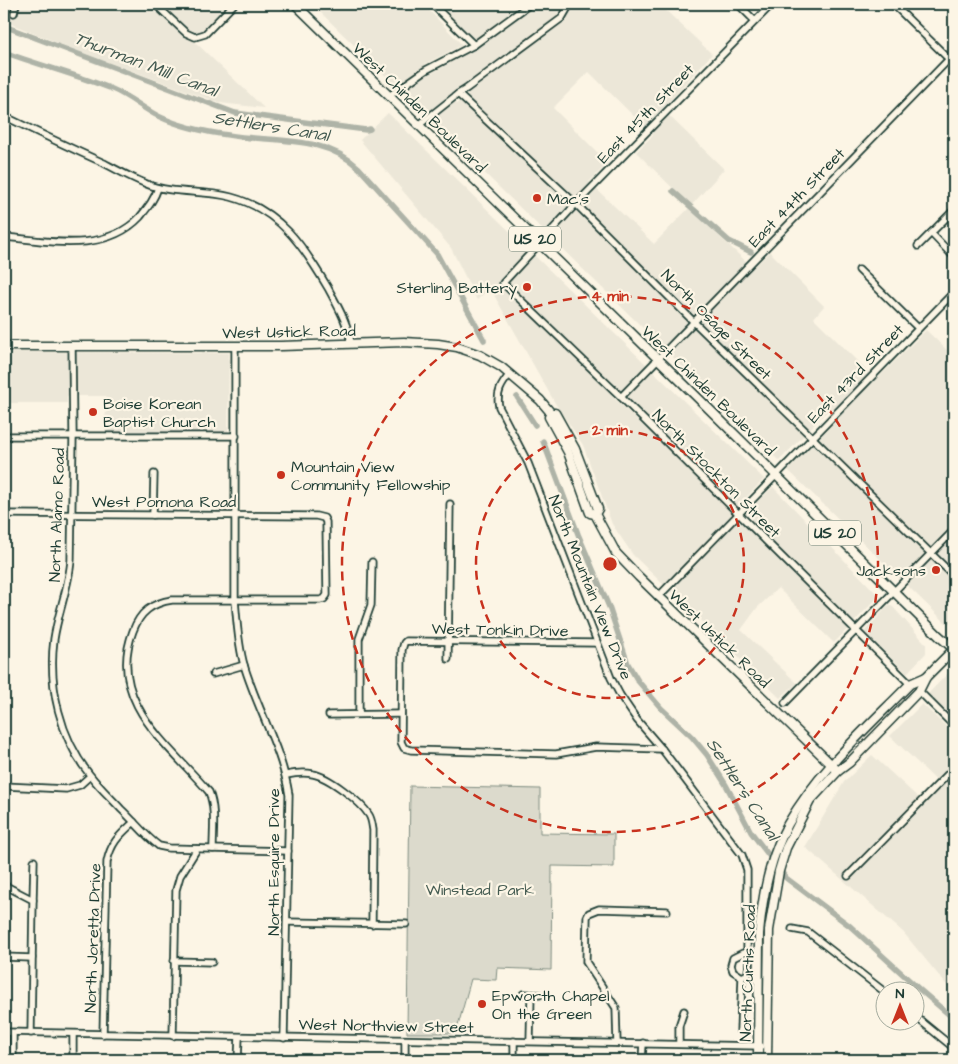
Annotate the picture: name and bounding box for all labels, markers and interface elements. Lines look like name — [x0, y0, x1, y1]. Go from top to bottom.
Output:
water label: Thurman Mill Canal — [70, 26, 223, 104]
street label: West Chinden Boulevard — [347, 38, 491, 178]
street label: East 45th Street — [592, 59, 699, 168]
water label: Settlers Canal — [211, 105, 333, 148]
street label: East 44th Street — [743, 143, 850, 252]
place label: Mac's — [547, 188, 589, 210]
marker: Mac's — [531, 192, 543, 204]
road number: US 20 — [509, 226, 561, 252]
street label: North Osage Street — [655, 265, 777, 386]
place label: Sterling Battery — [396, 277, 517, 300]
marker: Sterling Battery — [521, 281, 533, 293]
text: 4 min — [591, 286, 629, 307]
street label: East 43rd Street — [803, 319, 909, 428]
street label: West Ustick Road — [222, 320, 356, 344]
street label: West Chinden Boulevard — [636, 321, 780, 461]
place label: Boise Korean Baptist Church — [103, 393, 216, 433]
street label: North Stockton Street — [647, 405, 786, 543]
marker: Boise Korean Baptist Church — [87, 406, 99, 418]
text: 2 min — [591, 420, 629, 441]
street label: North Alamo Road — [44, 448, 70, 582]
place label: Mountain View Community Fellowship — [291, 456, 451, 497]
marker: Mountain View Community Fellowship — [275, 469, 287, 481]
street label: West Pomona Road — [92, 491, 236, 513]
street label: North Mountain View Drive — [543, 492, 637, 683]
road number: US 20 — [809, 520, 861, 546]
centre of rings — [601, 555, 619, 573]
place label: Jacksons — [856, 560, 926, 582]
marker: Jacksons — [930, 564, 942, 576]
street label: West Ustick Road — [664, 584, 775, 693]
street label: West Tonkin Drive — [431, 618, 569, 642]
water label: Settlers Canal — [700, 733, 786, 847]
street label: North Esquire Drive — [263, 788, 285, 936]
street label: North Joretta Drive — [79, 863, 107, 1013]
park label: Winstead Park — [426, 879, 534, 901]
street label: North Curtis Road — [735, 904, 761, 1042]
north arrow — [876, 982, 926, 1032]
text: N — [896, 984, 905, 1004]
place label: Epworth Chapel On the Green — [492, 985, 609, 1025]
marker: Epworth Chapel On the Green — [476, 998, 488, 1010]
street label: West Northview Street — [298, 1013, 474, 1039]

